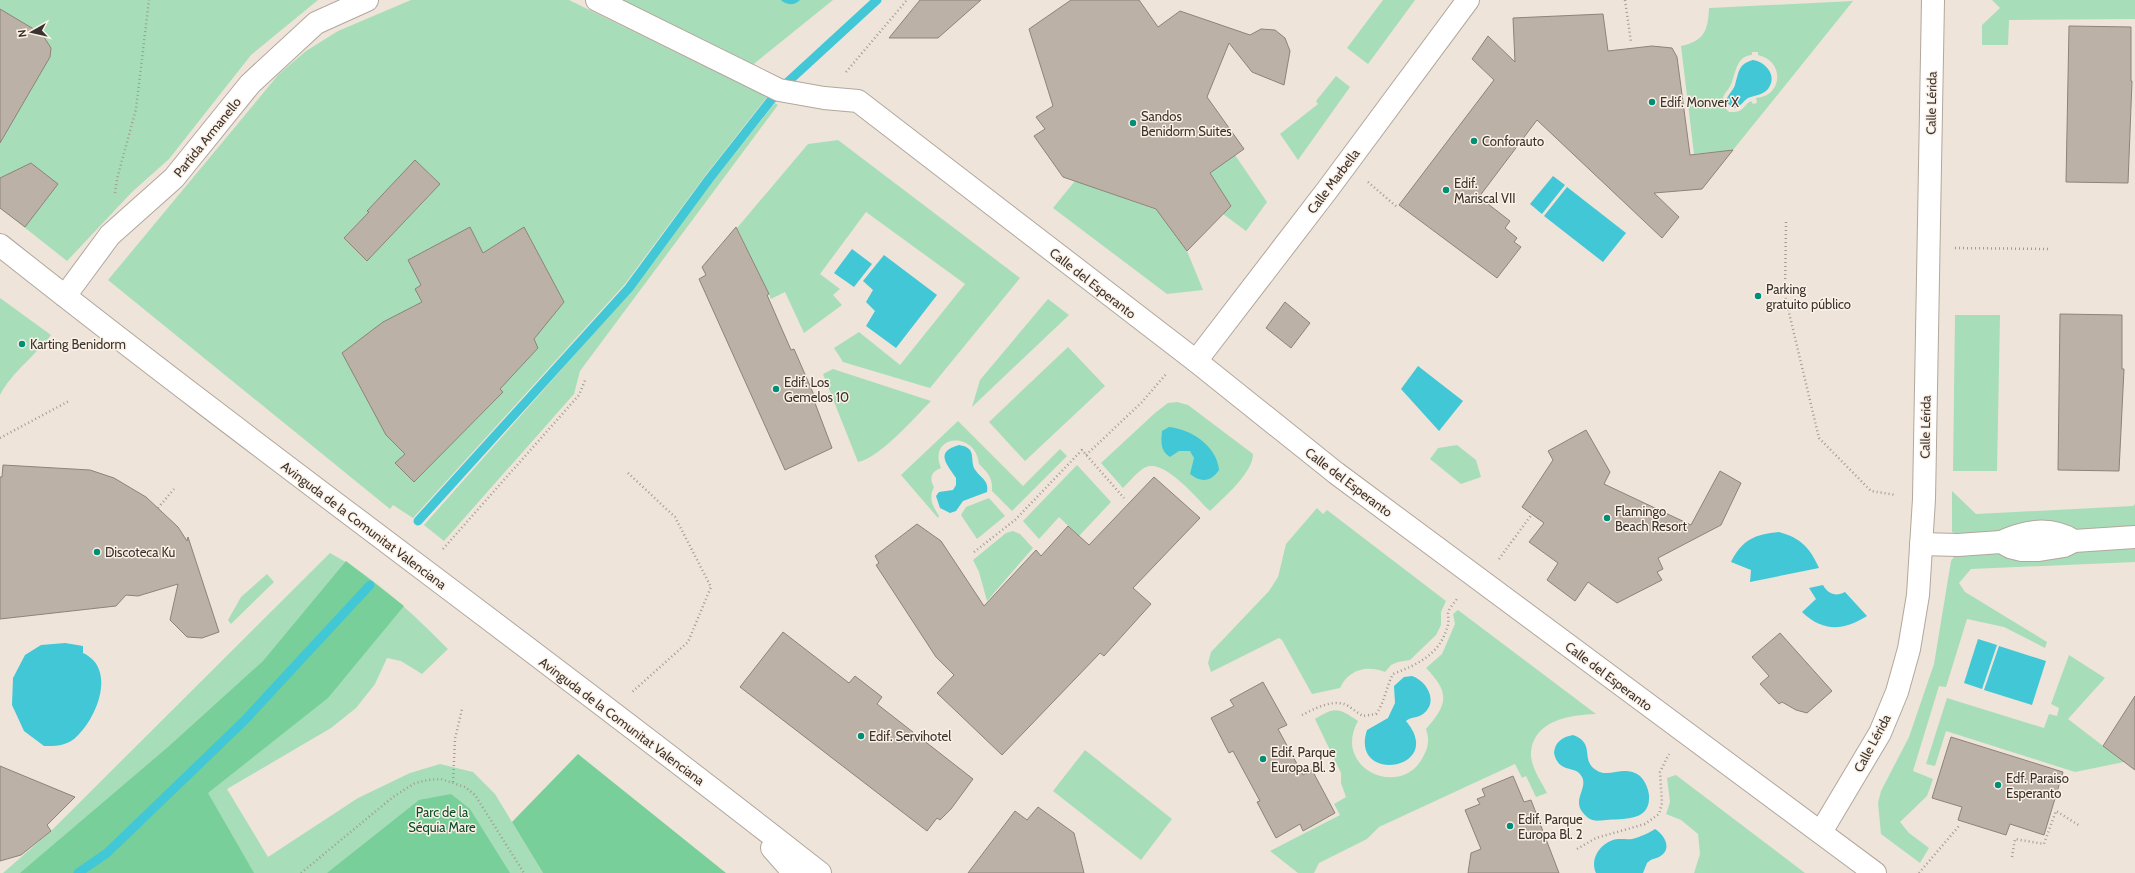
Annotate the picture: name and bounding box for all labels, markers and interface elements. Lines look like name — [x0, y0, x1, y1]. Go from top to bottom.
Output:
north arrow — [12, 12, 52, 52]
text: N — [15, 29, 30, 38]
street label: Calle Lérida — [1922, 70, 1940, 135]
street label: Partida Armanello — [170, 94, 244, 180]
place label: Edif. Monver X — [1660, 94, 1739, 110]
marker: Edif. Monver X — [1647, 97, 1657, 107]
place label: Sandos Benidorm Suites — [1141, 108, 1232, 139]
marker: Sandos Benidorm Suites — [1128, 118, 1138, 128]
place label: Conforauto — [1482, 133, 1544, 149]
marker: Conforauto — [1469, 136, 1479, 146]
street label: Calle Marbella — [1303, 145, 1363, 217]
place label: Edif. Mariscal VII — [1454, 175, 1516, 206]
marker: Edif. Mariscal VII — [1441, 185, 1451, 195]
street label: Calle del Esperanto — [1047, 244, 1139, 322]
place label: Parking gratuito público — [1766, 281, 1851, 312]
marker: Parking gratuito público — [1753, 291, 1763, 301]
place label: Karting Benidorm — [30, 336, 126, 352]
marker: Karting Benidorm — [17, 339, 27, 349]
place label: Edif. Los Gemelos 10 — [784, 374, 849, 405]
marker: Edif. Los Gemelos 10 — [771, 384, 781, 394]
street label: Calle Lérida — [1916, 394, 1934, 459]
street label: Calle del Esperanto — [1302, 444, 1396, 520]
street label: Avinguda de la Comunitat Valenciana — [278, 458, 450, 593]
place label: Flamingo Beach Resort — [1615, 503, 1687, 534]
marker: Flamingo Beach Resort — [1602, 513, 1612, 523]
place label: Discoteca Ku — [105, 544, 175, 560]
marker: Discoteca Ku — [92, 547, 102, 557]
street label: Calle del Esperanto — [1562, 638, 1656, 714]
street label: Avinguda de la Comunitat Valenciana — [536, 654, 708, 789]
street label: Calle Lérida — [1850, 711, 1894, 775]
place label: Edif. Servihotel — [869, 728, 951, 744]
marker: Edif. Servihotel — [856, 731, 866, 741]
place label: Edif. Parque Europa Bl. 3 — [1271, 744, 1336, 775]
marker: Edif. Parque Europa Bl. 3 — [1258, 754, 1268, 764]
place label: Edf. Paraiso Esperanto — [2006, 770, 2069, 801]
marker: Edf. Paraiso Esperanto — [1993, 780, 2003, 790]
park label: Parc de la Séquia Mare — [408, 804, 476, 835]
place label: Edif. Parque Europa Bl. 2 — [1518, 811, 1583, 842]
marker: Edif. Parque Europa Bl. 2 — [1505, 821, 1515, 831]

